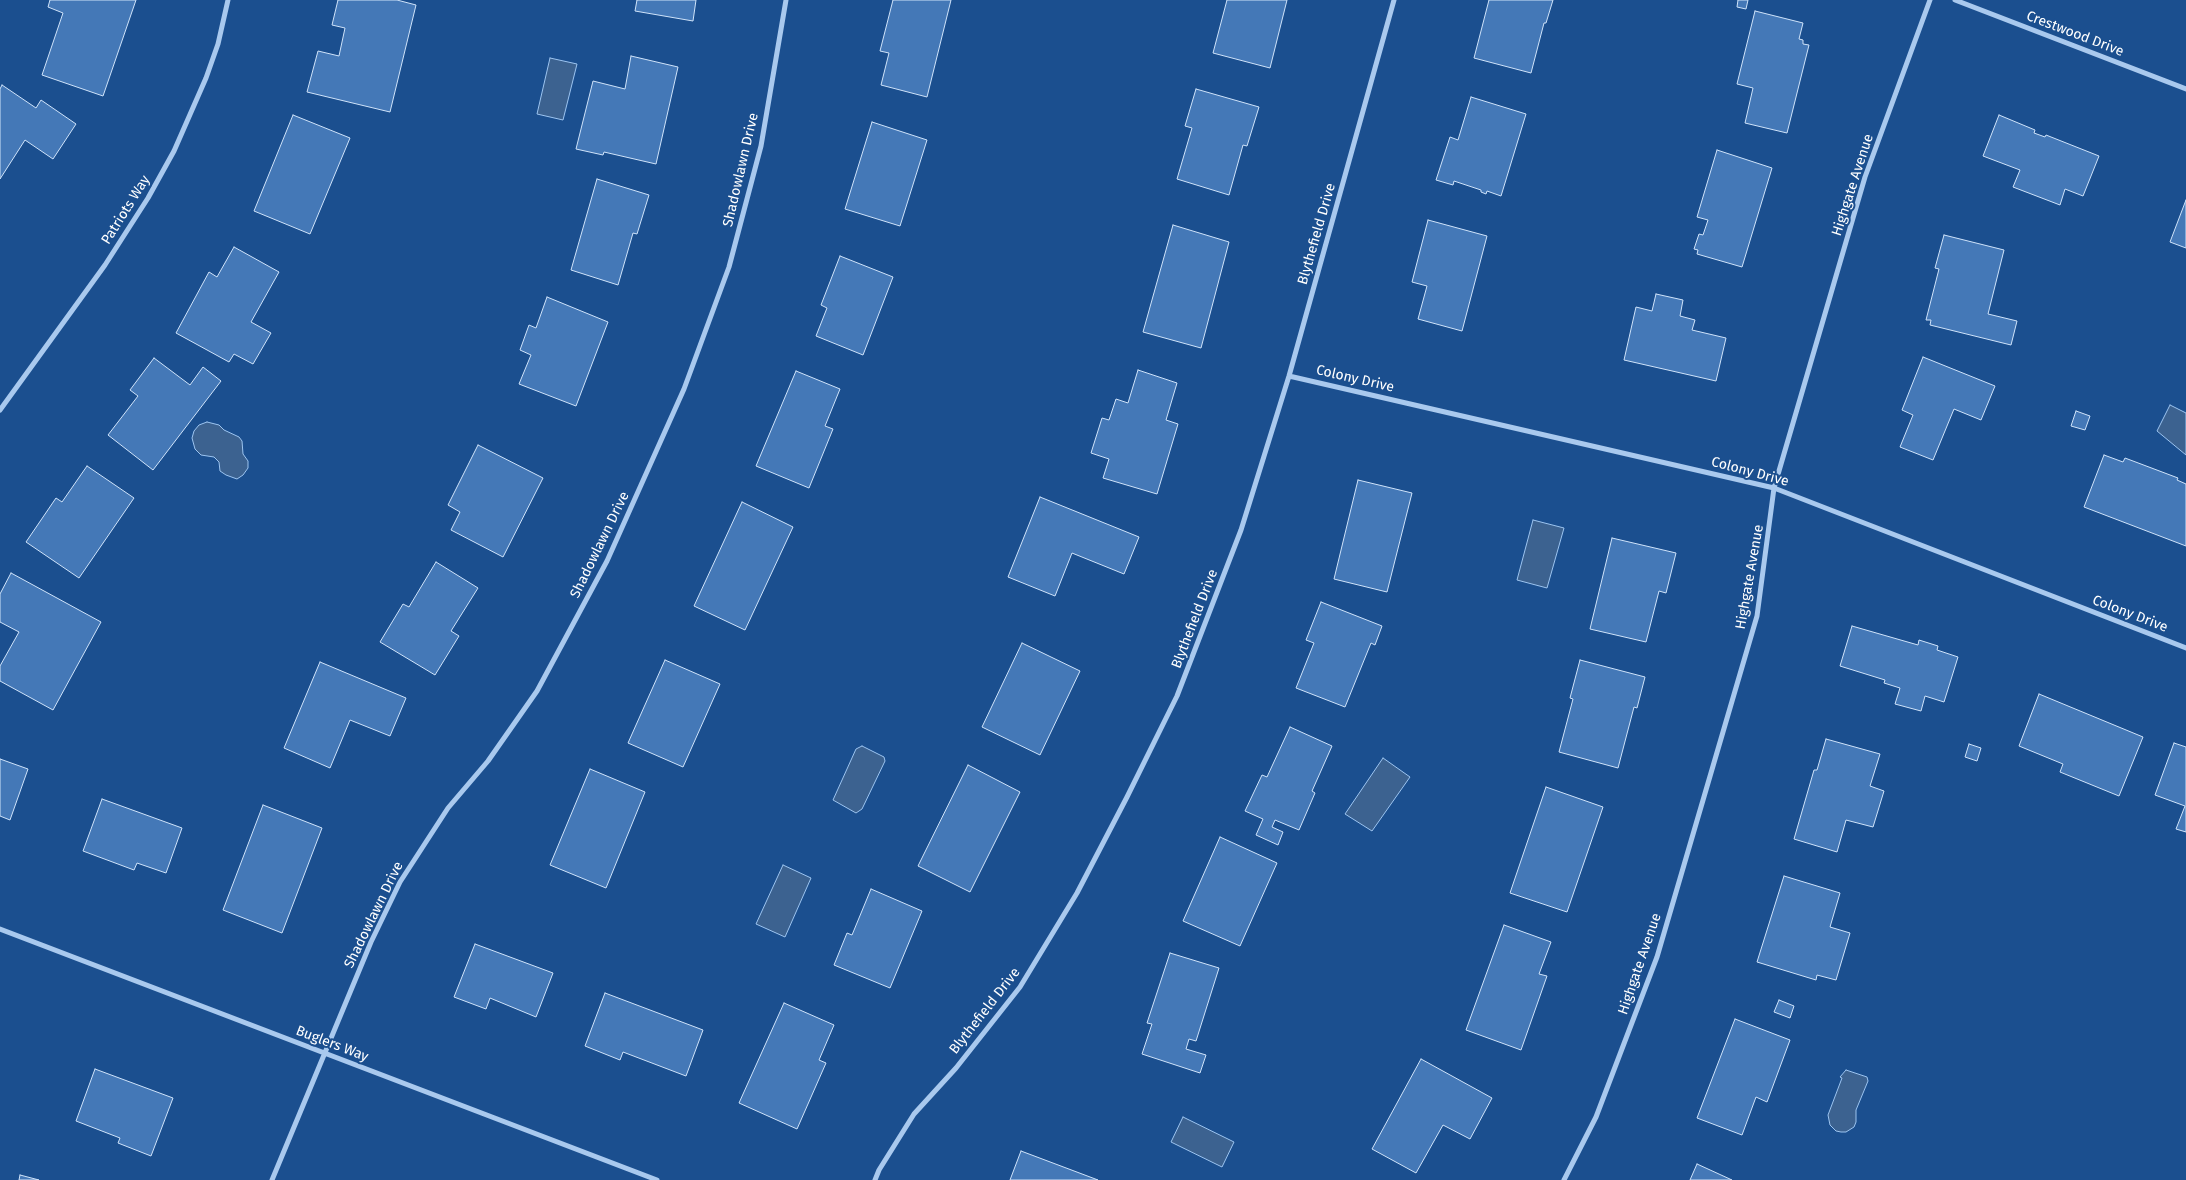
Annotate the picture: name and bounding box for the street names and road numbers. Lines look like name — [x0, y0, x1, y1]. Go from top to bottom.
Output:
street label: Crestwood Drive — [2024, 8, 2126, 60]
street label: Shadowlawn Drive — [720, 111, 762, 229]
street label: Highgate Avenue — [1829, 132, 1877, 238]
street label: Patriots Way — [98, 172, 154, 248]
street label: Blythefield Drive — [1294, 181, 1340, 287]
street label: Colony Drive — [1314, 362, 1396, 396]
street label: Colony Drive — [1709, 454, 1791, 490]
street label: Shadowlawn Drive — [567, 489, 633, 601]
street label: Highgate Avenue — [1733, 523, 1767, 631]
street label: Blythefield Drive — [1168, 567, 1222, 671]
street label: Colony Drive — [2090, 592, 2170, 636]
street label: Shadowlawn Drive — [341, 859, 407, 971]
street label: Highgate Avenue — [1615, 911, 1665, 1017]
street label: Blythefield Drive — [946, 965, 1024, 1057]
street label: Buglers Way — [293, 1022, 371, 1066]

